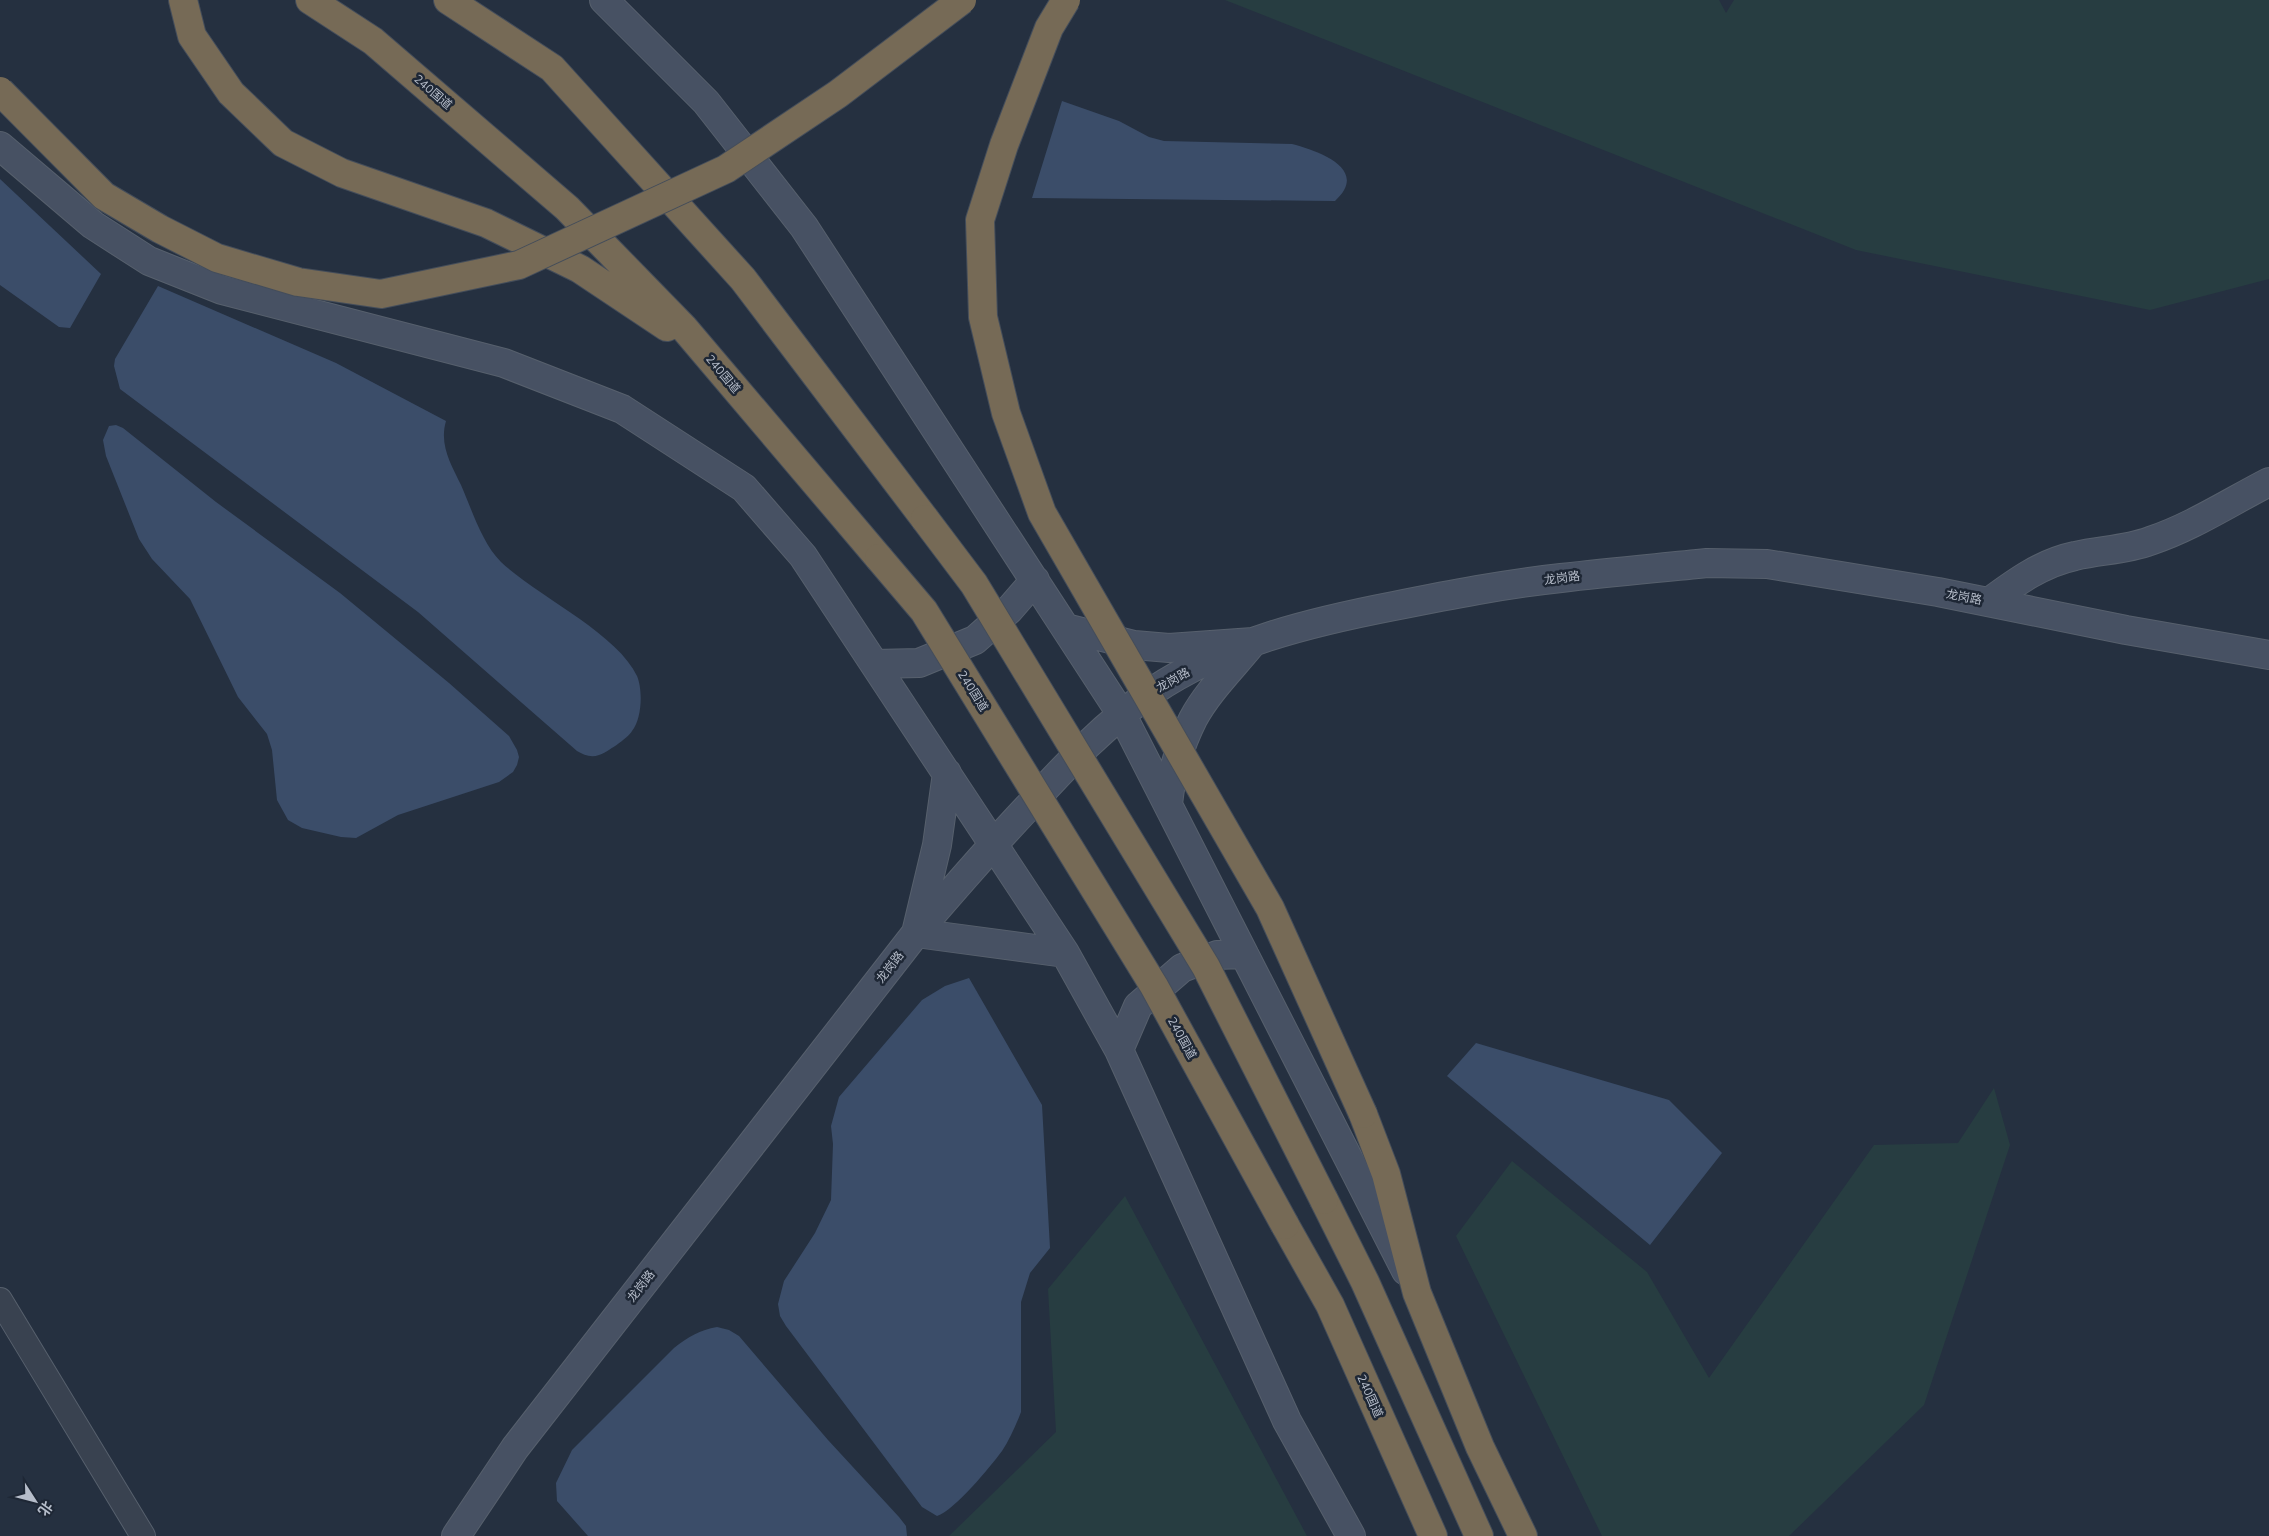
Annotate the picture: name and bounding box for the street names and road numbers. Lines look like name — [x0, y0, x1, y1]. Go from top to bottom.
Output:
street label: 240国道 — [411, 71, 455, 113]
street label: 240国道 — [702, 351, 744, 397]
street label: 龙岗路 — [1543, 568, 1581, 588]
street label: 龙岗路 — [1945, 586, 1983, 608]
street label: 龙岗路 — [1153, 664, 1193, 696]
street label: 240国道 — [954, 667, 992, 715]
street label: 龙岗路 — [873, 948, 907, 986]
street label: 240国道 — [1164, 1014, 1200, 1062]
street label: 龙岗路 — [624, 1267, 658, 1305]
street label: 240国道 — [1353, 1372, 1387, 1420]

